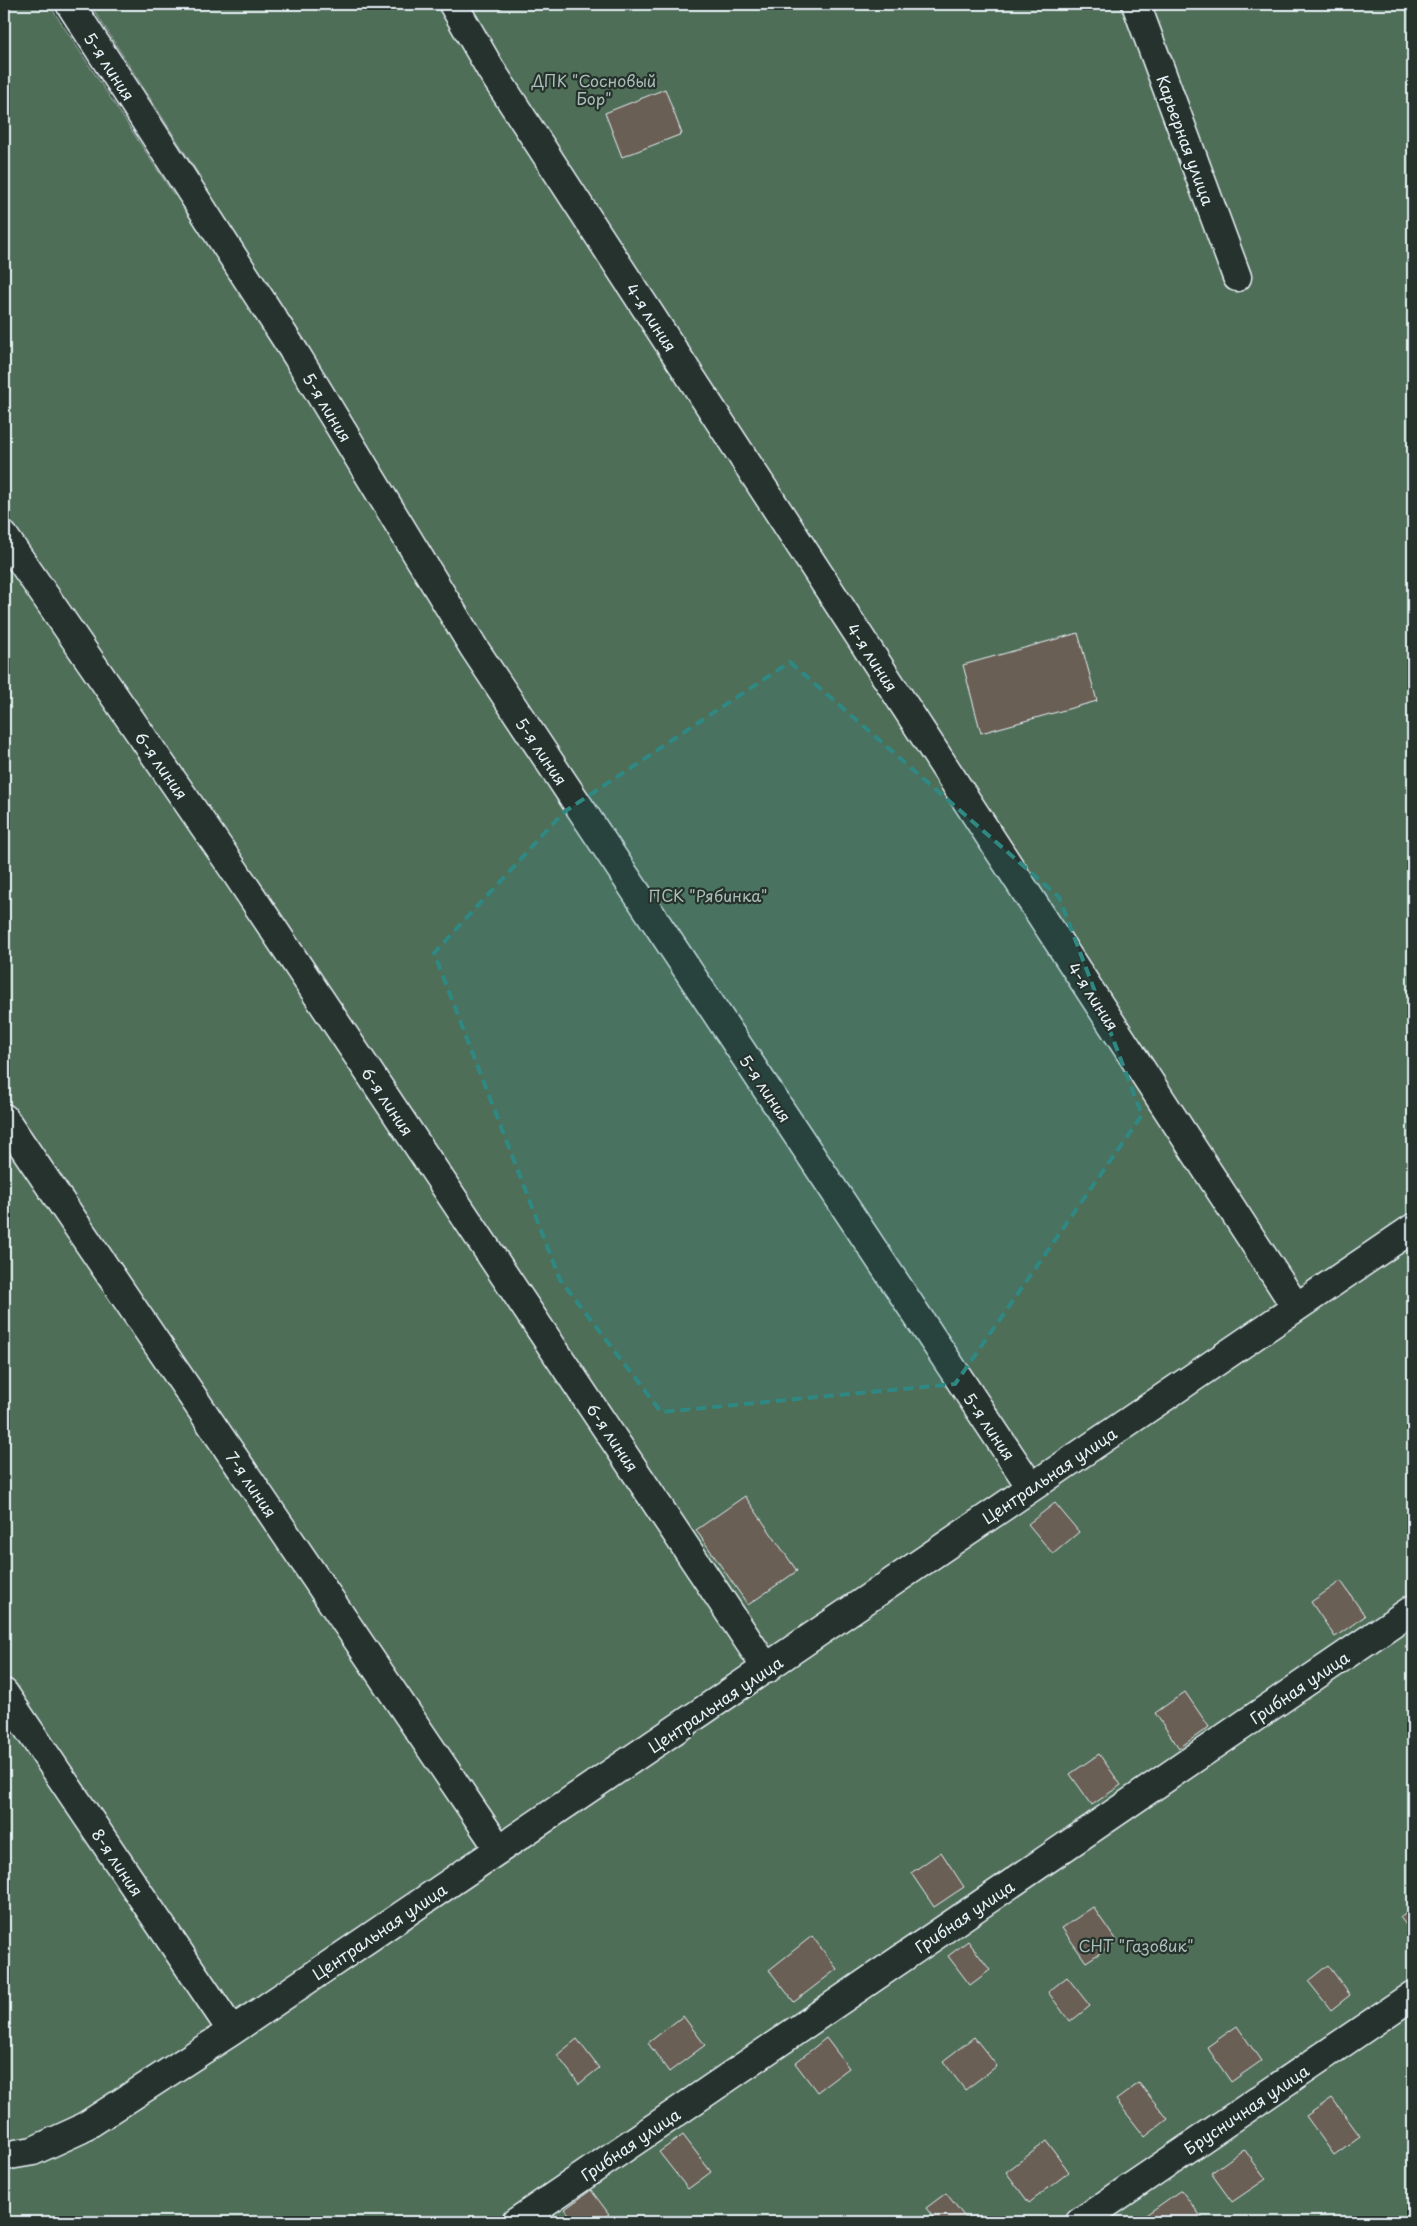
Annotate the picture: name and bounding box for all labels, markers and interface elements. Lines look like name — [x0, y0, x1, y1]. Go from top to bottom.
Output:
street label: 5-я линия — [79, 27, 141, 105]
park label: ДПК "Сосновый Бор" — [531, 68, 656, 110]
street label: Карьерная улица — [1151, 72, 1221, 208]
street label: 4-я линия — [621, 278, 683, 356]
street label: 5-я линия — [298, 368, 358, 446]
street label: 4-я линия — [842, 618, 904, 696]
street label: 5-я линия — [510, 712, 574, 790]
street label: 6-я линия — [130, 726, 194, 804]
park label: ПСК "Рябинка" — [649, 883, 767, 907]
street label: 4-я линия — [1063, 957, 1125, 1035]
street label: 5-я линия — [734, 1049, 798, 1127]
street label: 6-я линия — [356, 1062, 420, 1140]
street label: 5-я линия — [958, 1387, 1022, 1465]
street label: 6-я линия — [581, 1398, 645, 1476]
street label: Центральная улица — [977, 1421, 1121, 1529]
street label: 7-я линия — [221, 1446, 283, 1522]
street label: Грибная улица — [1244, 1645, 1354, 1729]
street label: Центральная улица — [643, 1650, 787, 1758]
street label: 8-я линия — [87, 1823, 149, 1901]
street label: Грибная улица — [909, 1874, 1019, 1958]
street label: Центральная улица — [307, 1877, 451, 1985]
park label: СНТ "Газовик" — [1078, 1933, 1194, 1957]
street label: Брусничная улица — [1179, 2058, 1313, 2160]
street label: Грибная улица — [575, 2102, 685, 2186]

